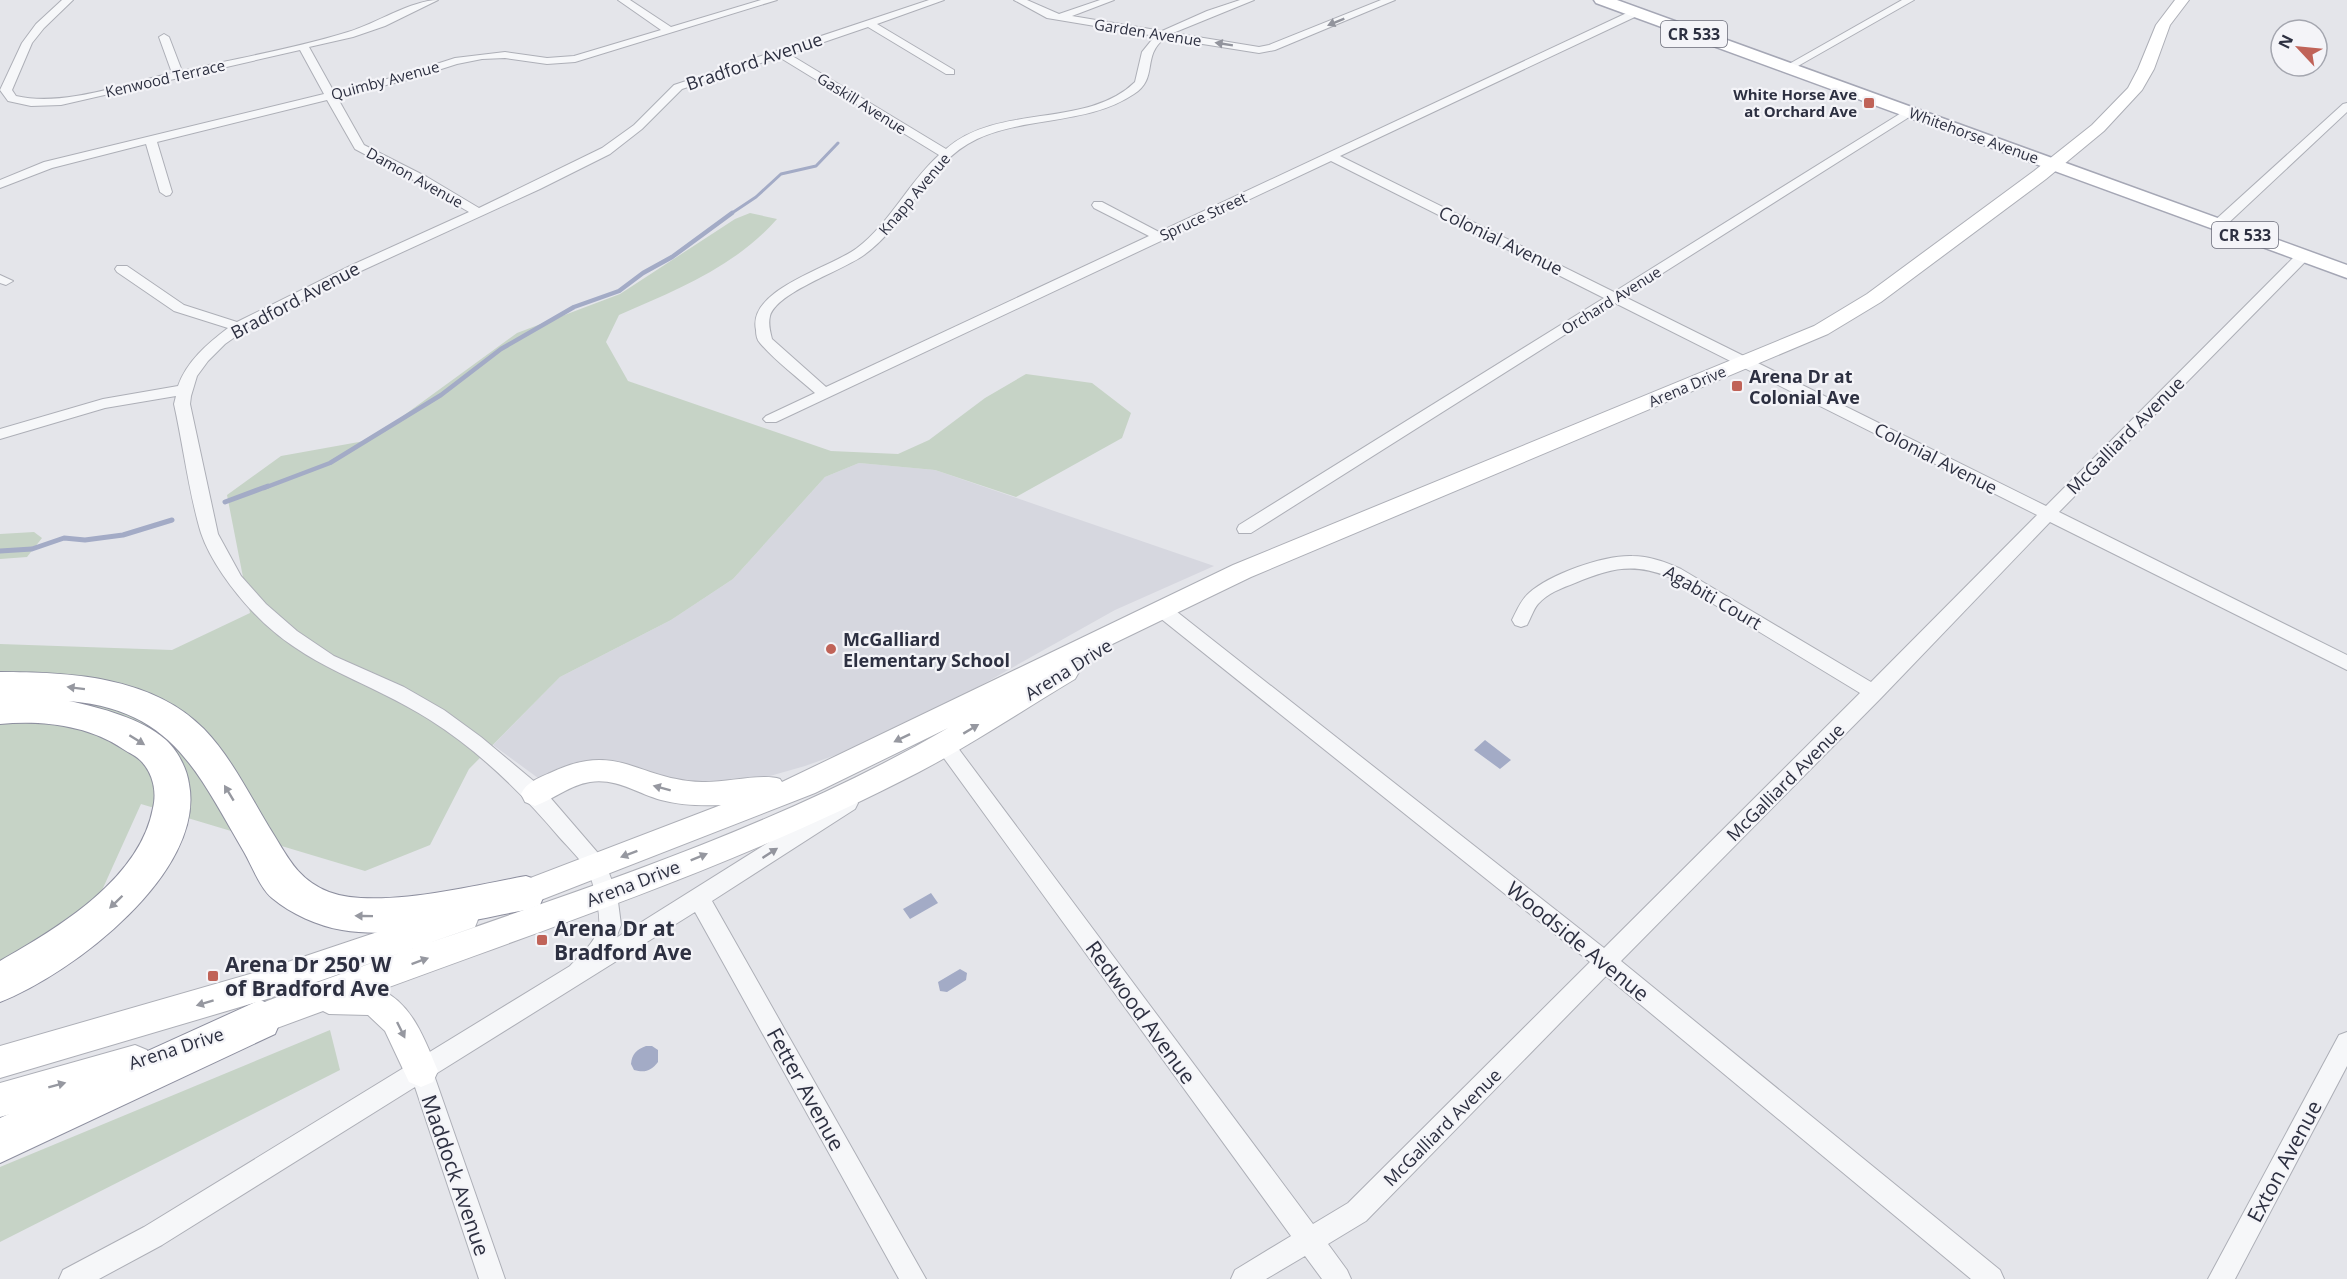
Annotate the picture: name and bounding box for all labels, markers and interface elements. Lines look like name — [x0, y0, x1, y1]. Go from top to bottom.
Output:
street label: Garden Avenue — [1093, 14, 1203, 50]
one-way arrow — [1326, 17, 1344, 27]
north arrow — [2269, 18, 2329, 78]
road number: CR 533 — [1661, 21, 1727, 47]
street label: Bradford Avenue — [683, 26, 825, 96]
text: N — [2273, 31, 2298, 52]
one-way arrow — [1214, 40, 1233, 49]
street label: Kenwood Terrace — [103, 54, 227, 102]
street label: Quimby Avenue — [329, 56, 441, 104]
street label: Gaskill Avenue — [814, 68, 910, 138]
place label: White Horse Ave at Orchard Ave — [1733, 84, 1857, 121]
marker: White Horse Ave at Orchard Ave — [1862, 96, 1876, 110]
street label: Whitehorse Avenue — [1906, 102, 2042, 168]
street label: Damon Avenue — [363, 142, 467, 212]
street label: Knapp Avenue — [874, 149, 954, 239]
street label: Spruce Street — [1156, 187, 1250, 245]
street label: Colonial Avenue — [1435, 200, 1567, 280]
road number: CR 533 — [2212, 222, 2278, 248]
street label: Bradford Avenue — [226, 256, 364, 344]
street label: Orchard Avenue — [1557, 261, 1665, 339]
street label: Arena Drive — [1645, 361, 1729, 411]
place label: Arena Dr at Colonial Ave — [1749, 364, 1860, 409]
street label: McGalliard Avenue — [2061, 371, 2189, 499]
marker: Arena Dr at Colonial Ave — [1730, 379, 1744, 393]
street label: Colonial Avenue — [1870, 417, 2002, 499]
street label: Agabiti Court — [1660, 559, 1766, 635]
place label: McGalliard Elementary School — [843, 627, 1010, 672]
street label: Arena Drive — [1020, 633, 1116, 705]
marker: McGalliard Elementary School — [824, 642, 838, 656]
one-way arrow — [66, 683, 85, 692]
street label: McGalliard Avenue — [1721, 718, 1849, 846]
one-way arrow — [963, 724, 979, 735]
one-way arrow — [893, 733, 911, 743]
one-way arrow — [129, 734, 145, 745]
one-way arrow — [653, 782, 671, 792]
one-way arrow — [223, 785, 234, 801]
one-way arrow — [762, 847, 778, 858]
one-way arrow — [619, 849, 637, 859]
one-way arrow — [691, 852, 709, 862]
street label: Arena Drive — [583, 854, 683, 912]
street label: Woodside Avenue — [1501, 875, 1655, 1007]
one-way arrow — [109, 895, 124, 909]
one-way arrow — [355, 911, 374, 920]
place label: Arena Dr at Bradford Ave — [554, 914, 692, 966]
marker: Arena Dr at Bradford Ave — [535, 933, 549, 947]
street label: Redwood Avenue — [1080, 935, 1202, 1089]
place label: Arena Dr 250' W of Bradford Ave — [225, 950, 392, 1002]
one-way arrow — [411, 955, 429, 965]
marker: Arena Dr 250' W of Bradford Ave — [206, 969, 220, 983]
one-way arrow — [196, 999, 214, 1008]
street label: Arena Drive — [125, 1021, 227, 1075]
one-way arrow — [396, 1022, 406, 1039]
street label: Fetter Avenue — [761, 1022, 851, 1156]
street label: McGalliard Avenue — [1378, 1063, 1506, 1191]
one-way arrow — [47, 1079, 66, 1089]
street label: Maddock Avenue — [415, 1091, 497, 1259]
street label: Exton Avenue — [2240, 1095, 2328, 1227]

